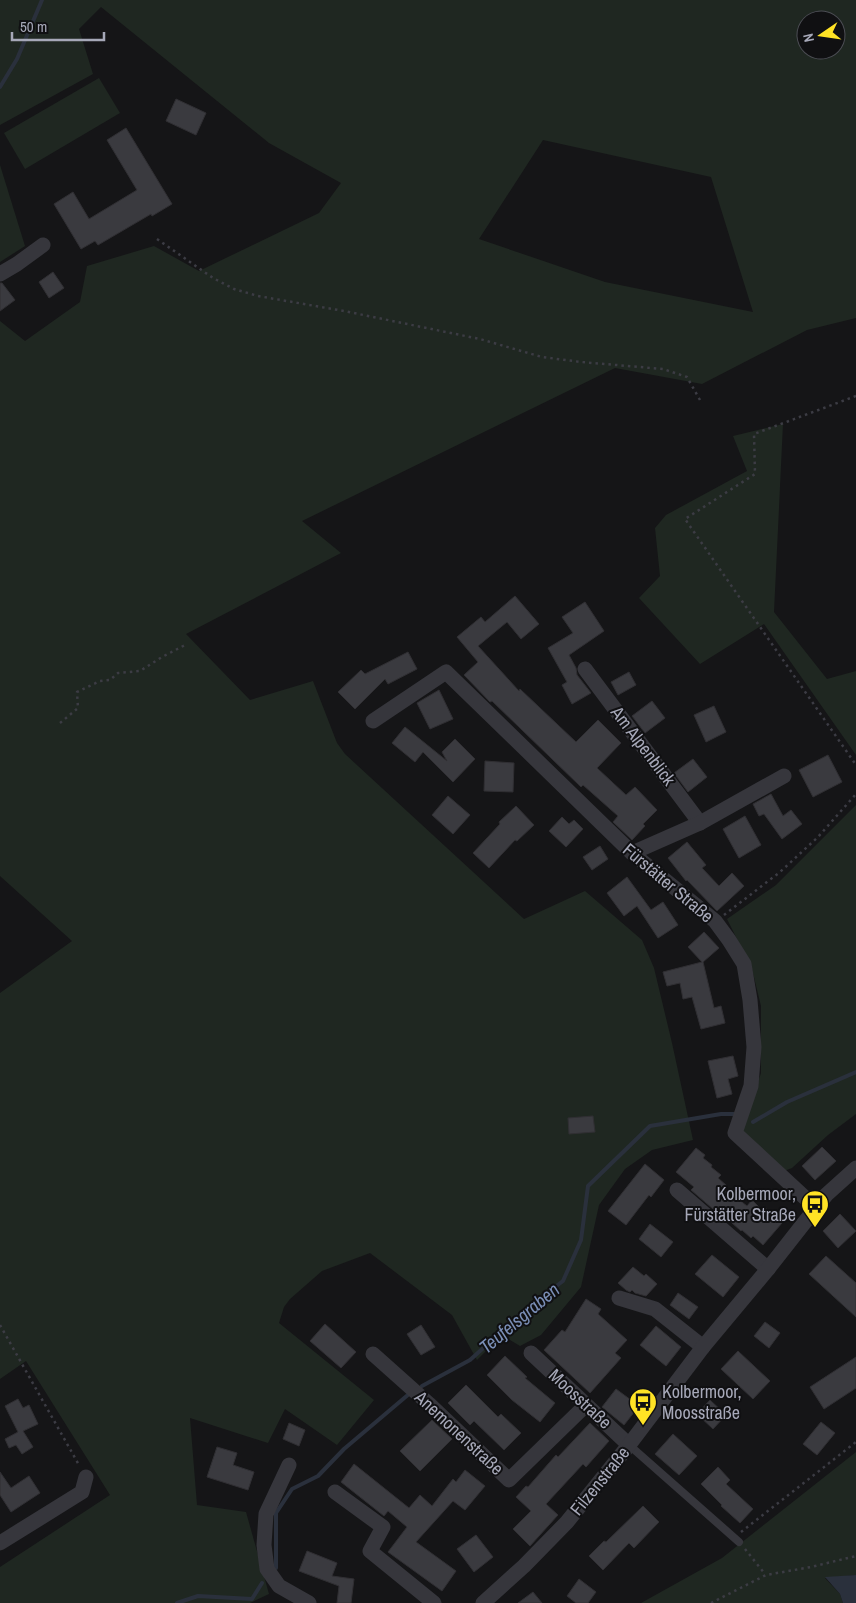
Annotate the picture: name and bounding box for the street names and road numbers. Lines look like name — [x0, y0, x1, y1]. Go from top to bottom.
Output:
street label: Am Alpenblick — [605, 700, 682, 791]
street label: Fürstätter Straße — [618, 837, 719, 928]
street label: Moosstraße — [543, 1363, 617, 1434]
street label: Anemonenstraße — [409, 1384, 509, 1480]
street label: Filzenstraße — [564, 1441, 635, 1520]

